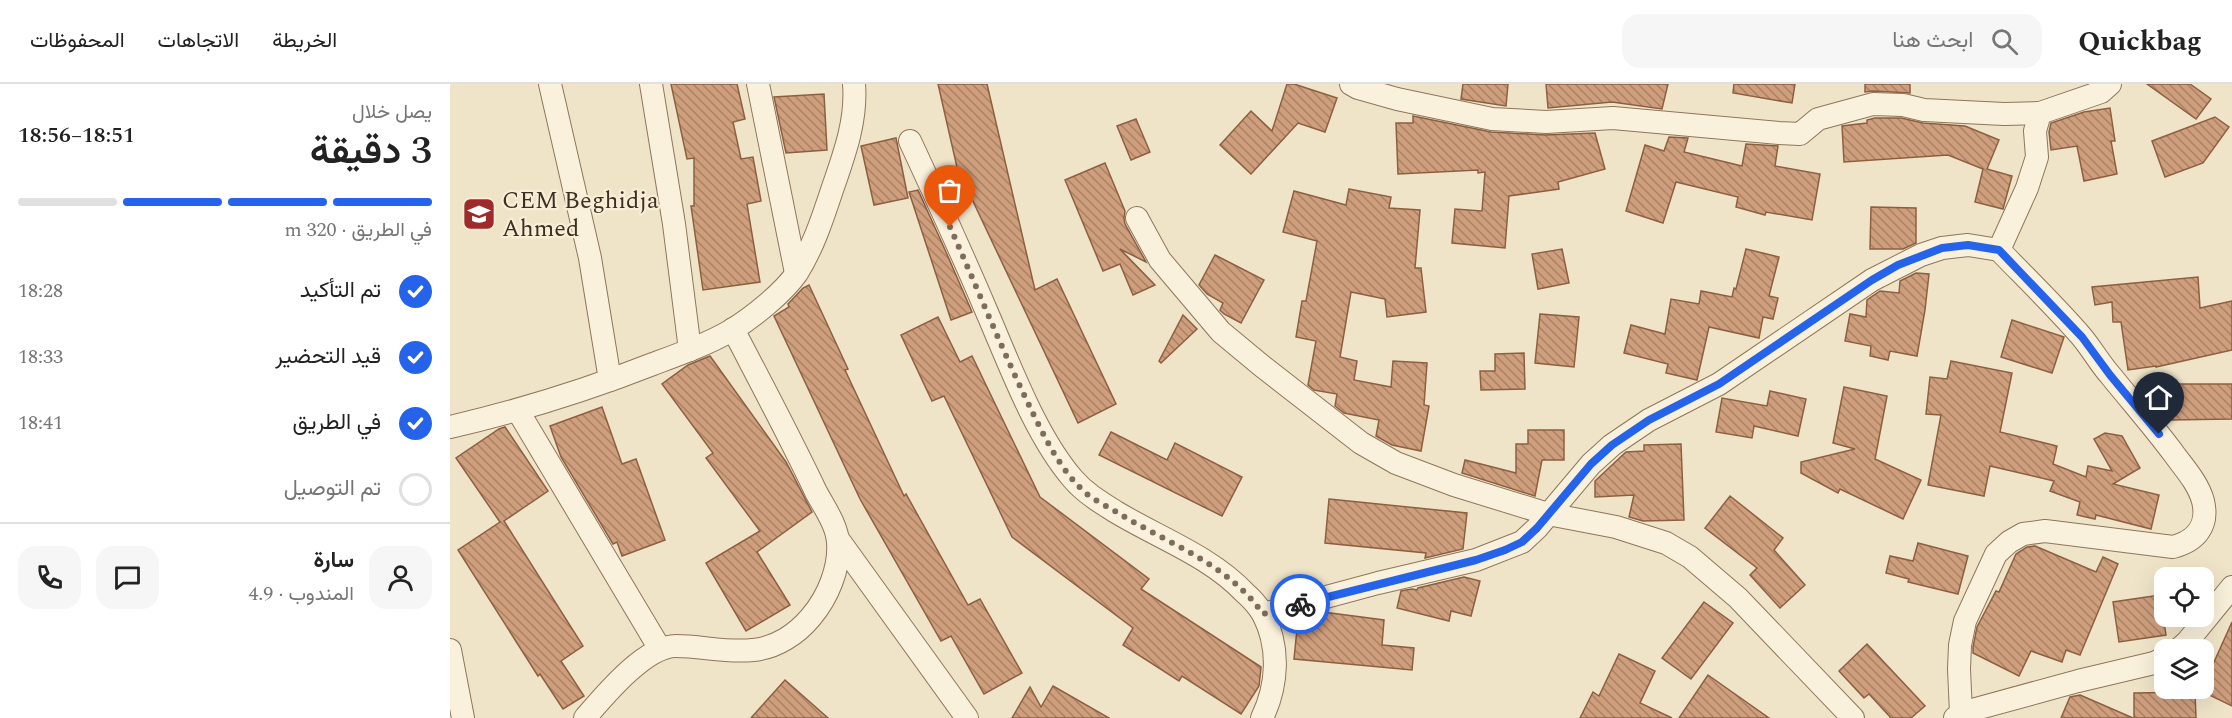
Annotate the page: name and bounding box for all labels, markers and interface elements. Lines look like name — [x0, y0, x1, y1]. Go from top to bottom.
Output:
search box — [1622, 14, 2042, 68]
text: Quickbag — [2078, 20, 2202, 63]
text: ابحث هنا — [1892, 24, 1973, 57]
text: المحفوظات — [30, 25, 125, 57]
text: الاتجاهات — [158, 25, 239, 57]
text: الخريطة — [272, 25, 337, 57]
icon: search — [1988, 25, 2021, 58]
text: يصل خلال — [352, 97, 432, 127]
text: 18:51–18:56 — [18, 119, 135, 152]
text: 3 دقيقة — [310, 122, 432, 181]
pin — [924, 165, 975, 227]
icon: bag — [933, 174, 966, 207]
place label: CEM Beghidja Ahmed — [502, 183, 659, 247]
school or university icon: CEM Beghidja Ahmed — [461, 196, 497, 232]
text: في الطريق · 320 m — [284, 215, 432, 245]
text: تم التأكيد — [300, 274, 381, 307]
icon: check — [399, 275, 432, 308]
text: 18:28 — [18, 276, 63, 306]
text: قيد التحضير — [275, 340, 381, 373]
icon: check — [399, 341, 432, 374]
text: 18:33 — [18, 342, 63, 372]
pin — [2133, 372, 2184, 434]
icon: home — [2142, 381, 2175, 414]
text: في الطريق — [293, 406, 381, 439]
icon: check — [399, 407, 432, 440]
text: 18:41 — [18, 408, 63, 438]
text: تم التوصيل — [284, 472, 381, 505]
text: سارة — [313, 544, 354, 577]
button: phone — [18, 546, 81, 609]
button: chat — [96, 546, 159, 609]
button: person — [369, 546, 432, 609]
map controls — [2154, 567, 2214, 699]
button: locate — [2154, 567, 2214, 627]
courier — [1270, 574, 1330, 634]
text: المندوب · 4.9 — [248, 579, 354, 609]
icon: bike — [1284, 588, 1317, 621]
button: layers — [2154, 639, 2214, 699]

